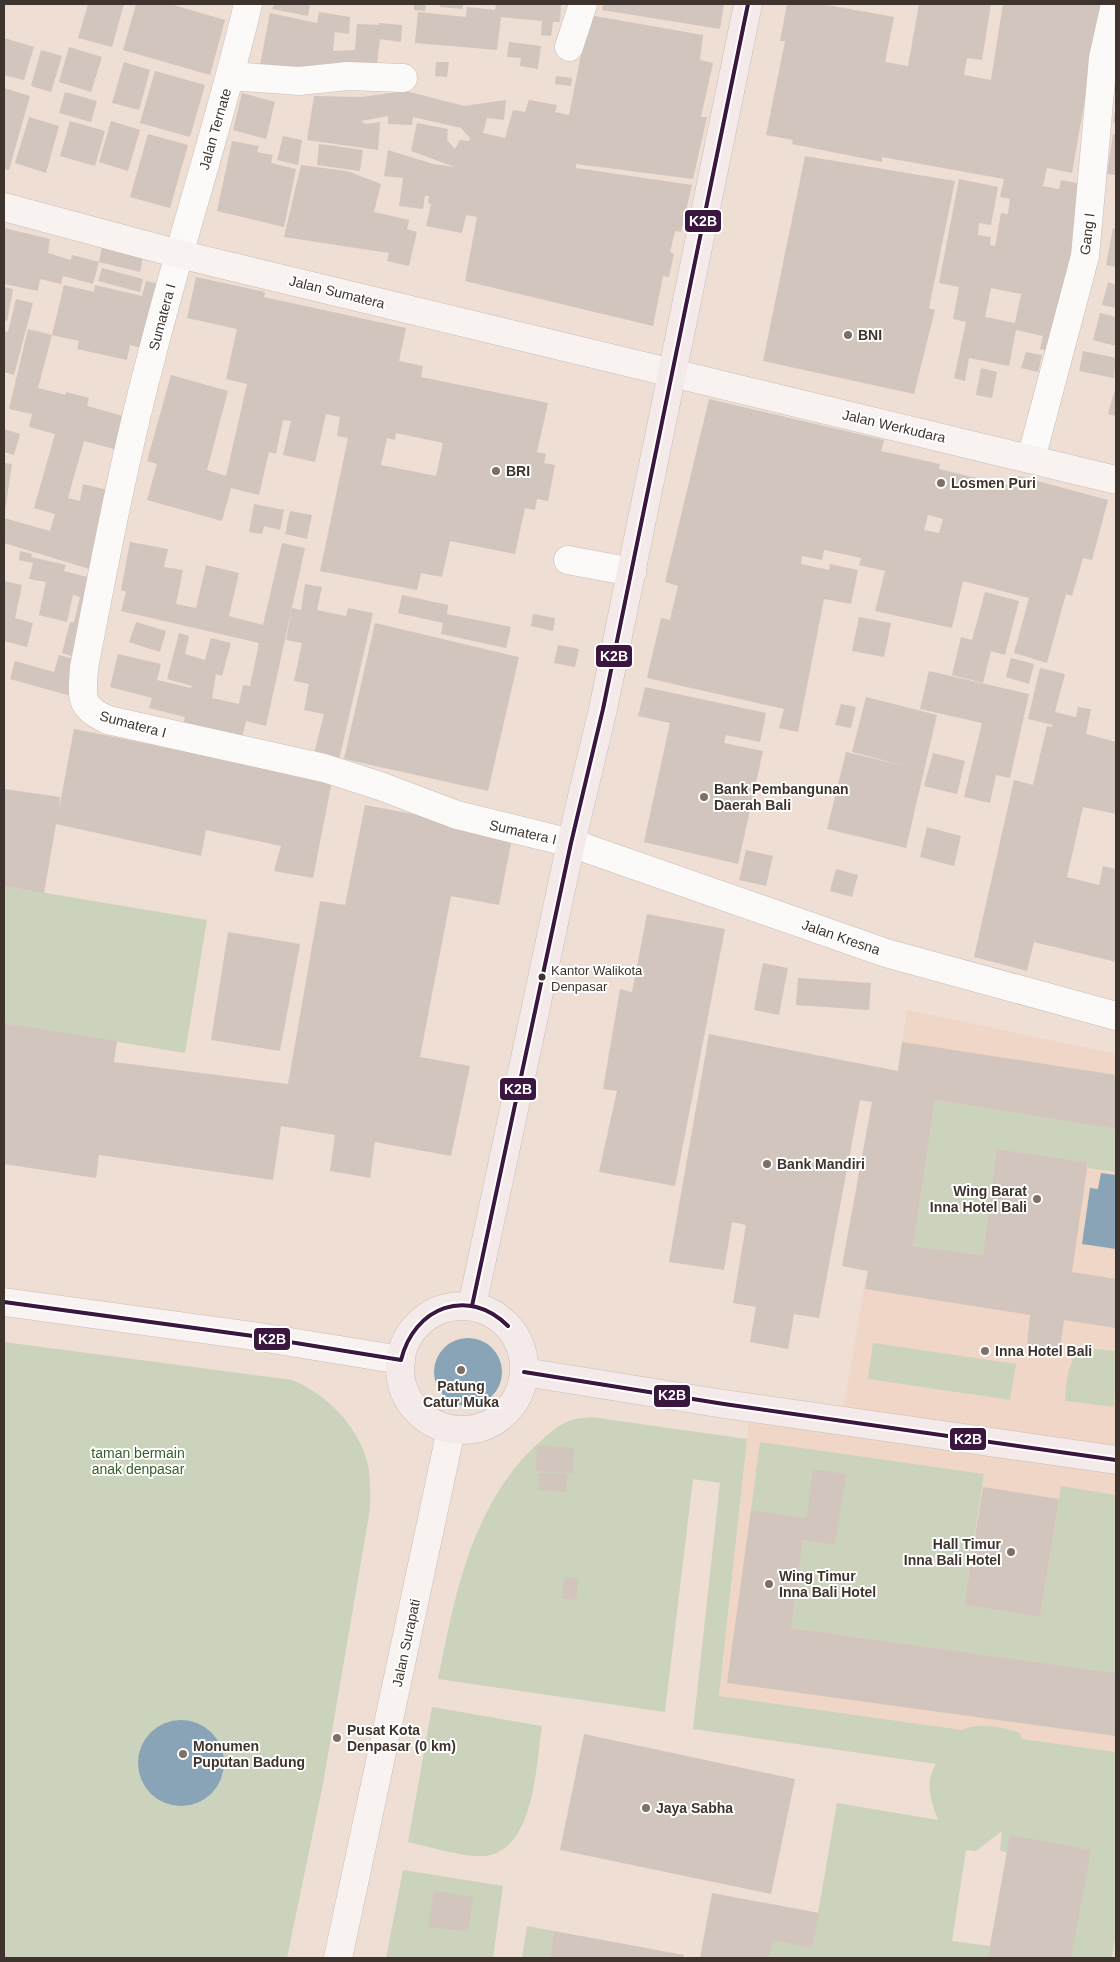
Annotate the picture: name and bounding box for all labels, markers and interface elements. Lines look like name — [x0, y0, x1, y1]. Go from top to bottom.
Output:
street label: Jalan Ternate — [196, 86, 234, 171]
line badge: K2B — [684, 209, 722, 233]
street label: Gang I — [1076, 212, 1098, 256]
text: K2B — [689, 213, 717, 229]
street label: Jalan Sumatera — [287, 272, 387, 312]
street label: Sumatera I — [145, 282, 179, 352]
place label: BNI — [858, 327, 882, 343]
marker: BNI — [842, 329, 854, 341]
street label: Jalan Werkudara — [841, 406, 947, 446]
place label: BRI — [506, 463, 530, 479]
marker: BRI — [490, 465, 502, 477]
place label: Losmen Puri — [951, 475, 1036, 491]
marker: Losmen Puri — [935, 477, 947, 489]
line badge: K2B — [595, 644, 633, 668]
text: K2B — [600, 648, 628, 664]
street label: Sumatera I — [98, 707, 168, 741]
place label: Bank Pembangunan Daerah Bali — [714, 781, 849, 813]
marker: Bank Pembangunan Daerah Bali — [698, 791, 710, 803]
street label: Sumatera I — [488, 817, 558, 847]
street label: Jalan Kresna — [800, 916, 882, 958]
place label: Kantor Walikota Denpasar — [551, 963, 643, 994]
marker: Kantor Walikota Denpasar — [537, 972, 547, 982]
line badge: K2B — [499, 1077, 537, 1101]
text: K2B — [504, 1081, 532, 1097]
place label: Bank Mandiri — [777, 1156, 865, 1172]
marker: Bank Mandiri — [761, 1158, 773, 1170]
place label: Wing Barat Inna Hotel Bali — [930, 1183, 1027, 1215]
marker: Wing Barat Inna Hotel Bali — [1031, 1193, 1043, 1205]
line badge: K2B — [253, 1327, 291, 1351]
text: K2B — [258, 1331, 286, 1347]
place label: Inna Hotel Bali — [995, 1343, 1092, 1359]
marker: Inna Hotel Bali — [979, 1345, 991, 1357]
marker: Patung Catur Muka — [455, 1364, 467, 1376]
place label: Patung Catur Muka — [423, 1378, 499, 1410]
line badge: K2B — [653, 1384, 691, 1408]
text: K2B — [658, 1387, 686, 1403]
line badge: K2B — [949, 1427, 987, 1451]
text: K2B — [954, 1431, 982, 1447]
park label: taman bermain anak denpasar — [91, 1445, 185, 1477]
place label: Hall Timur Inna Bali Hotel — [904, 1536, 1002, 1568]
marker: Hall Timur Inna Bali Hotel — [1005, 1546, 1017, 1558]
place label: Wing Timur Inna Bali Hotel — [779, 1568, 876, 1600]
marker: Wing Timur Inna Bali Hotel — [763, 1578, 775, 1590]
street label: Jalan Surapati — [389, 1598, 423, 1688]
place label: Pusat Kota Denpasar (0 km) — [347, 1722, 456, 1754]
marker: Pusat Kota Denpasar (0 km) — [331, 1732, 343, 1744]
place label: Monumen Puputan Badung — [193, 1738, 305, 1770]
marker: Monumen Puputan Badung — [177, 1748, 189, 1760]
place label: Jaya Sabha — [656, 1800, 733, 1816]
marker: Jaya Sabha — [640, 1802, 652, 1814]

